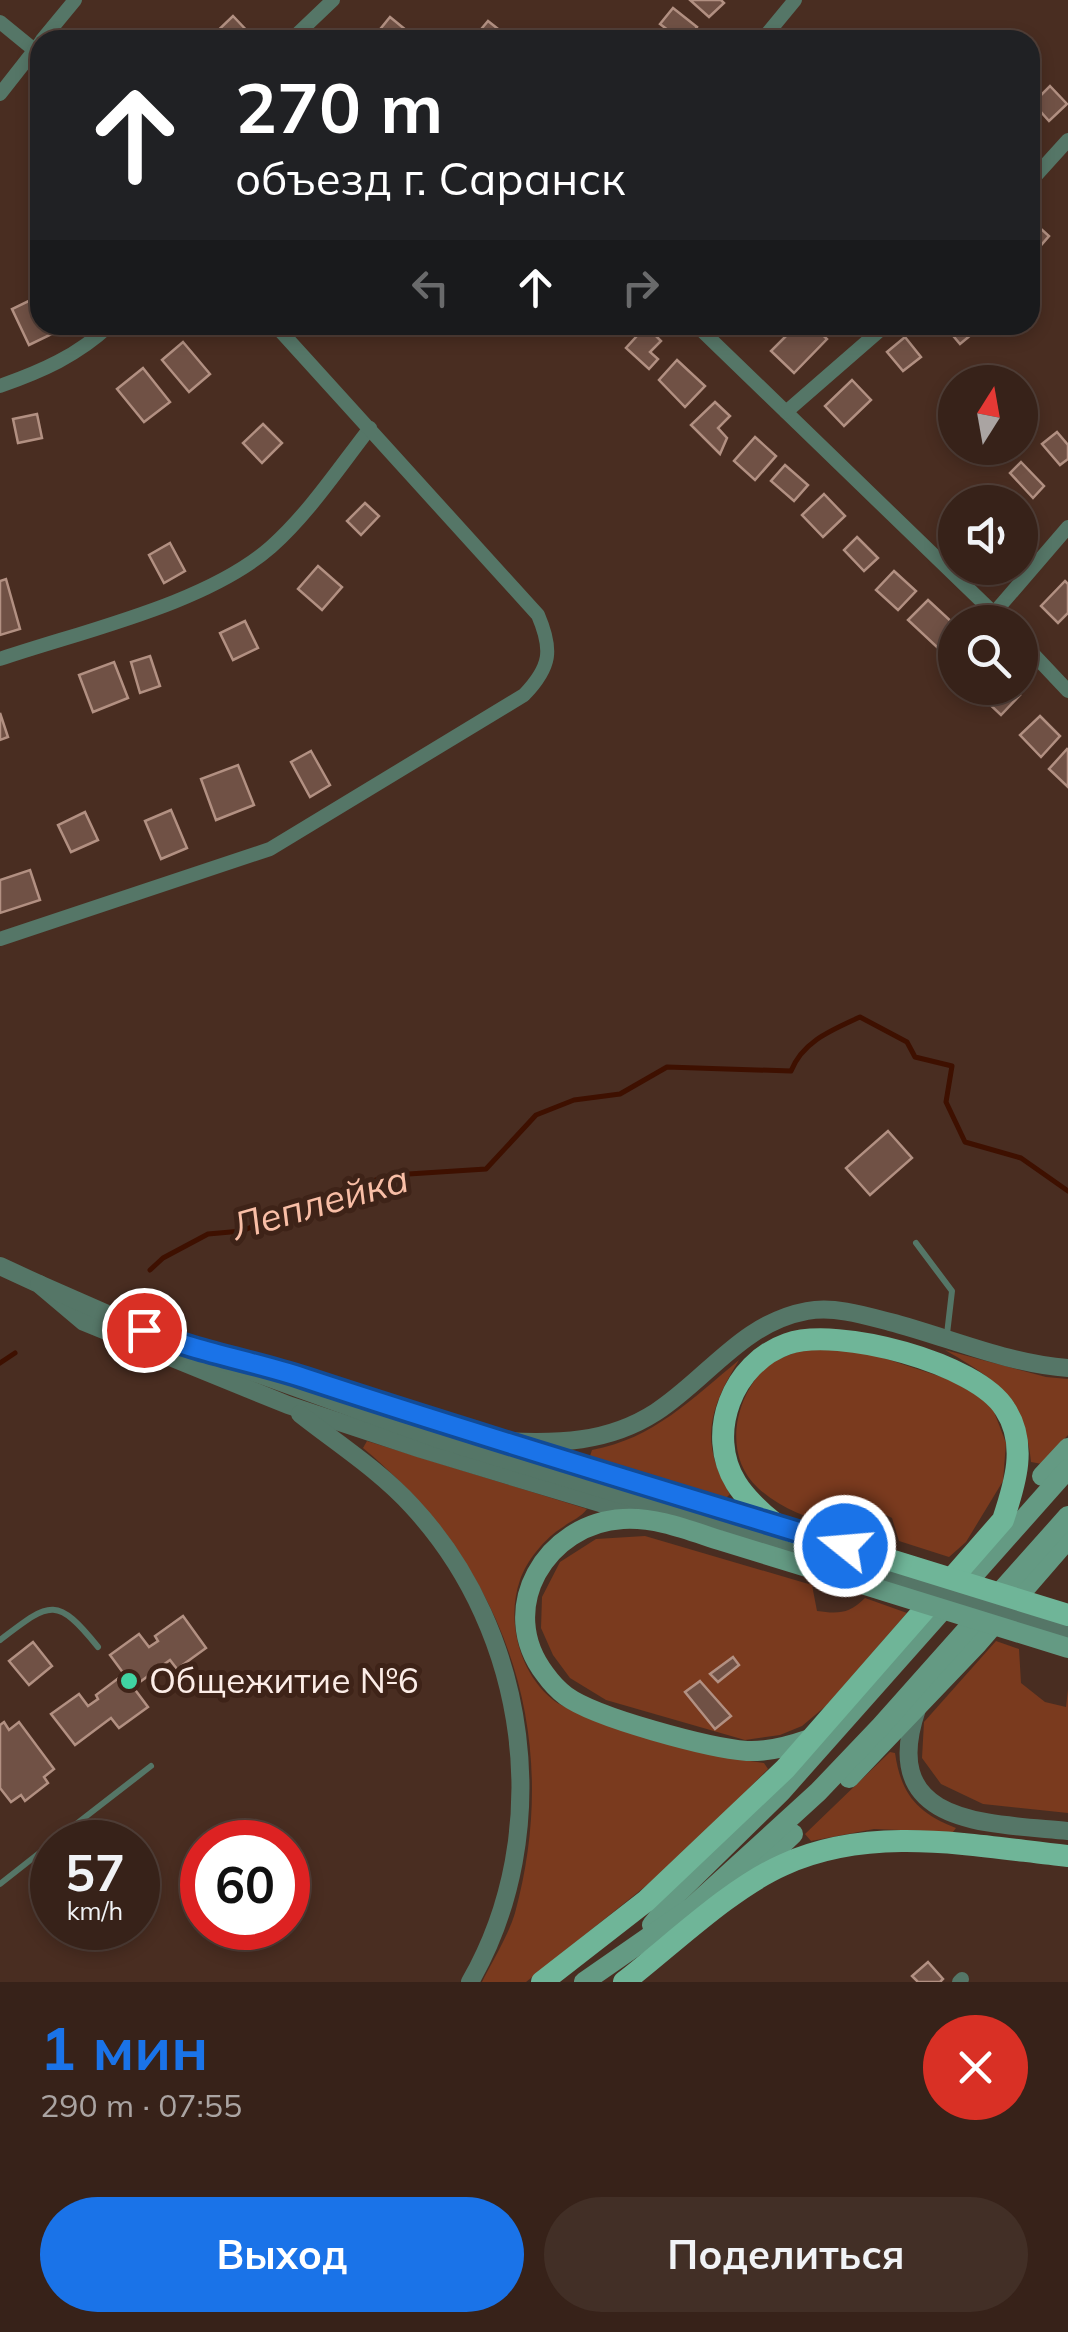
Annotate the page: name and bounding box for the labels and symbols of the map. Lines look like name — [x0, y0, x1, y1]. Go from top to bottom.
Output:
north arrow — [938, 365, 1038, 465]
water label: Леплейка — [225, 1154, 414, 1250]
pin — [102, 1288, 187, 1373]
position arrow — [793, 1494, 897, 1598]
place label: Общежитие №6 — [149, 1658, 419, 1702]
marker: Общежитие №6 — [118, 1670, 140, 1692]
speed limit sign: 60 — [180, 1820, 310, 1950]

